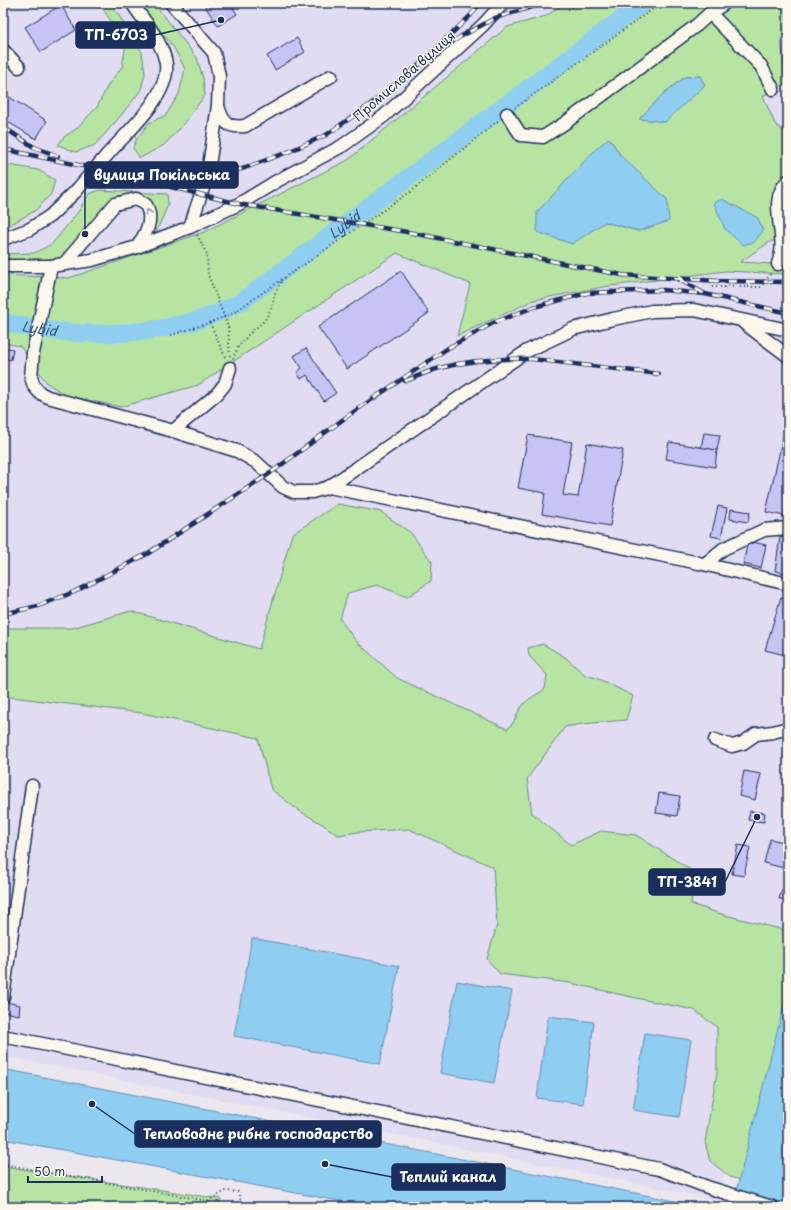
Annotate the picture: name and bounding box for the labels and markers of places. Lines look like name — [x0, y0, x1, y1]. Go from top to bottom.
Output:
callout: ТП-6703 — [76, 22, 155, 48]
callout: вулиця Покільська — [85, 162, 238, 188]
callout: ТП-3841 — [649, 869, 725, 895]
callout: Тепловодне рибне господарство — [135, 1121, 381, 1147]
callout: Теплий канал — [392, 1164, 505, 1190]

